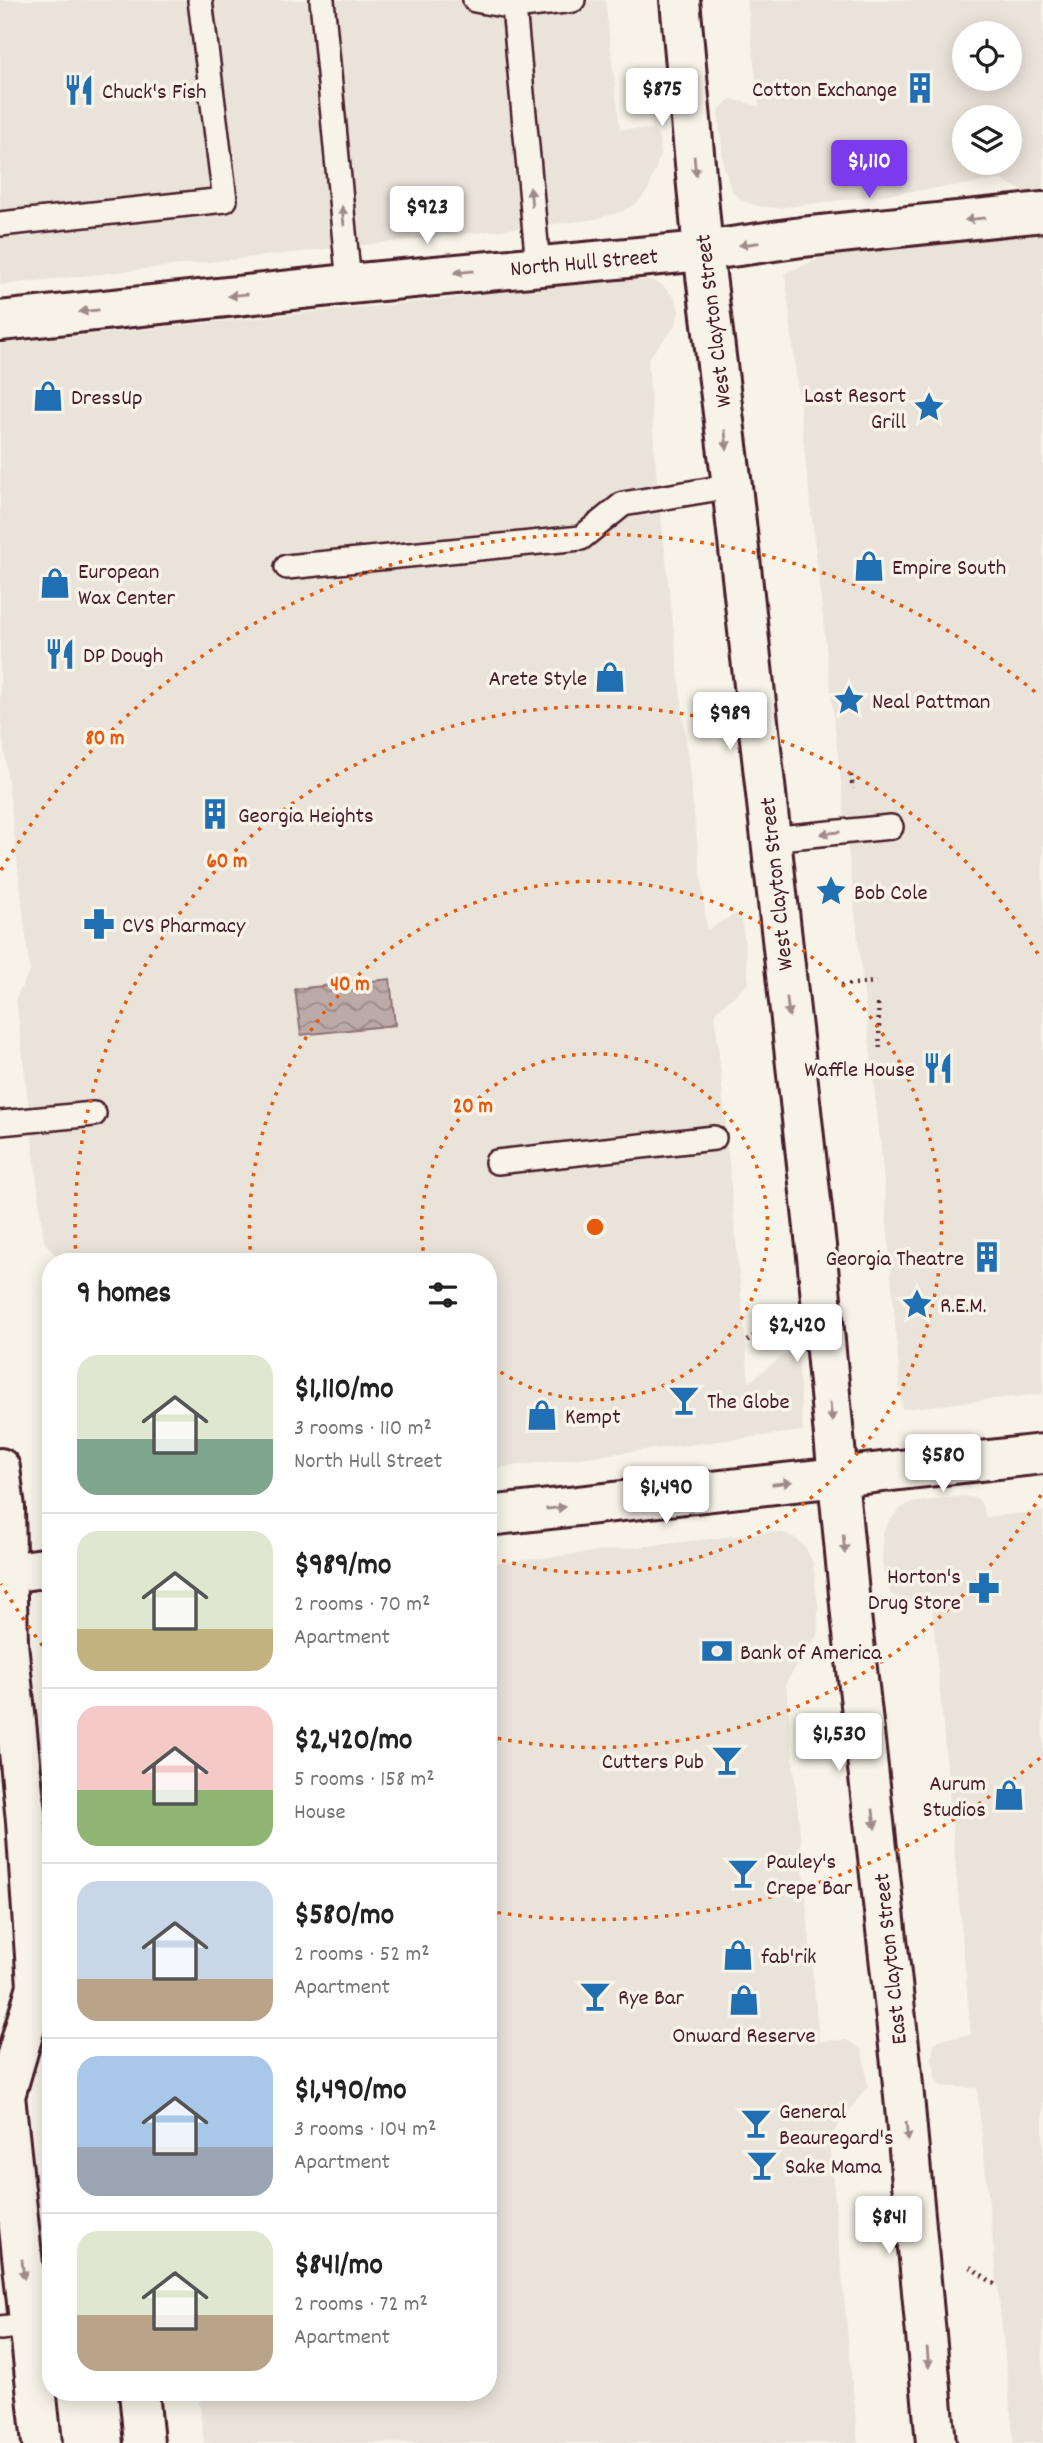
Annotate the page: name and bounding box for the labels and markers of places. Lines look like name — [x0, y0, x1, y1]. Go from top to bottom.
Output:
pin: $875 — [621, 68, 703, 128]
building icon: Cotton Exchange — [903, 71, 937, 105]
restaurant icon: Chuck's Fish — [62, 73, 96, 107]
place label: Cotton Exchange — [752, 75, 897, 108]
place label: Chuck's Fish — [102, 77, 207, 110]
pin: $1,110 — [812, 140, 926, 200]
pin: $923 — [386, 187, 468, 246]
shop icon: DressUp — [31, 379, 65, 413]
place label: Last Resort Grill — [804, 381, 907, 440]
place label: DressUp — [71, 383, 143, 416]
place icon: Last Resort Grill — [912, 390, 946, 424]
shop icon: Empire South — [852, 549, 886, 583]
place label: Empire South — [892, 553, 1006, 586]
place label: European Wax Center — [78, 557, 176, 616]
shop icon: European Wax Center — [38, 566, 72, 600]
restaurant icon: DP Dough — [43, 637, 77, 671]
place label: DP Dough — [83, 641, 163, 674]
shop icon: Arete Style — [593, 660, 627, 694]
place label: Arete Style — [488, 664, 587, 697]
place icon: Neal Pattman — [832, 683, 866, 717]
place label: Neal Pattman — [872, 687, 990, 720]
pin: $989 — [689, 692, 771, 752]
building icon: Georgia Heights — [198, 797, 232, 831]
place label: Georgia Heights — [238, 801, 374, 834]
place icon: Bob Cole — [814, 874, 848, 908]
place label: Bob Cole — [854, 878, 928, 911]
pharmacy icon: CVS Pharmacy — [82, 907, 116, 941]
place label: CVS Pharmacy — [122, 911, 246, 944]
restaurant icon: Waffle House — [921, 1051, 955, 1085]
place label: Waffle House — [804, 1055, 915, 1088]
centre of rings — [583, 1215, 607, 1239]
building icon: Georgia Theatre — [970, 1240, 1004, 1274]
place label: Georgia Theatre — [825, 1244, 964, 1277]
place icon: R.E.M. — [900, 1287, 934, 1321]
place label: R.E.M. — [940, 1291, 987, 1324]
pin: $2,420 — [740, 1304, 854, 1364]
bar icon: The Globe — [667, 1383, 701, 1417]
place label: The Globe — [707, 1387, 790, 1420]
shop icon: Kempt — [525, 1398, 559, 1432]
place label: Kempt — [565, 1402, 621, 1435]
pin: $580 — [902, 1434, 984, 1494]
pin: $1,490 — [609, 1466, 723, 1526]
place label: Horton's Drug Store — [868, 1562, 961, 1621]
pharmacy icon: Horton's Drug Store — [967, 1571, 1001, 1605]
bank icon: Bank of America — [700, 1634, 734, 1668]
place label: Bank of America — [740, 1638, 883, 1671]
pin: $1,530 — [782, 1714, 896, 1773]
bar icon: Cutters Pub — [710, 1743, 744, 1777]
place label: Cutters Pub — [602, 1747, 704, 1780]
place label: Aurum Studios — [923, 1769, 986, 1828]
shop icon: Aurum Studios — [992, 1778, 1026, 1812]
place label: Pauley's Crepe Bar — [766, 1847, 853, 1906]
bar icon: Pauley's Crepe Bar — [726, 1856, 760, 1890]
shop icon: fab'rik — [721, 1938, 755, 1972]
place label: fab'rik — [761, 1942, 817, 1975]
bar icon: Rye Bar — [578, 1979, 612, 2013]
place label: Rye Bar — [618, 1983, 685, 2016]
shop icon: Onward Reserve — [727, 1983, 761, 2017]
place label: Onward Reserve — [672, 2021, 816, 2054]
place label: General Beauregard's — [779, 2097, 894, 2156]
bar icon: General Beauregard's — [739, 2106, 773, 2140]
bar icon: Sake Mama — [745, 2148, 779, 2182]
place label: Sake Mama — [785, 2152, 883, 2185]
pin: $841 — [848, 2196, 930, 2256]

